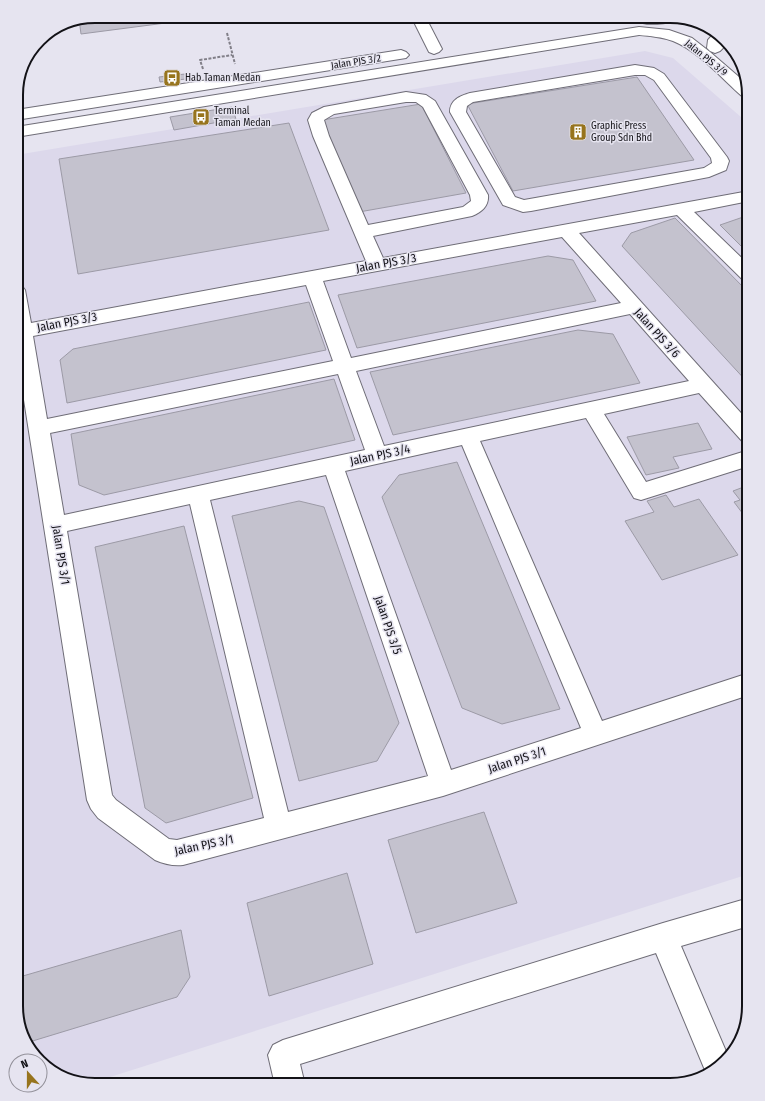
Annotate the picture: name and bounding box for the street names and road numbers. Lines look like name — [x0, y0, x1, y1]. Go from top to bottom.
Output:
street label: Jalan PJS 3/9 — [682, 37, 730, 79]
street label: Jalan PJS 3/2 — [330, 52, 383, 72]
street label: Jalan PJS 3/3 — [355, 251, 417, 275]
street label: Jalan PJS 3/6 — [631, 305, 683, 361]
street label: Jalan PJS 3/3 — [36, 309, 98, 335]
street label: Jalan PJS 3/4 — [349, 442, 412, 468]
street label: Jalan PJS 3/1 — [49, 524, 73, 586]
street label: Jalan PJS 3/5 — [371, 594, 405, 657]
street label: Jalan PJS 3/1 — [486, 744, 548, 776]
street label: Jalan PJS 3/1 — [173, 832, 235, 858]

